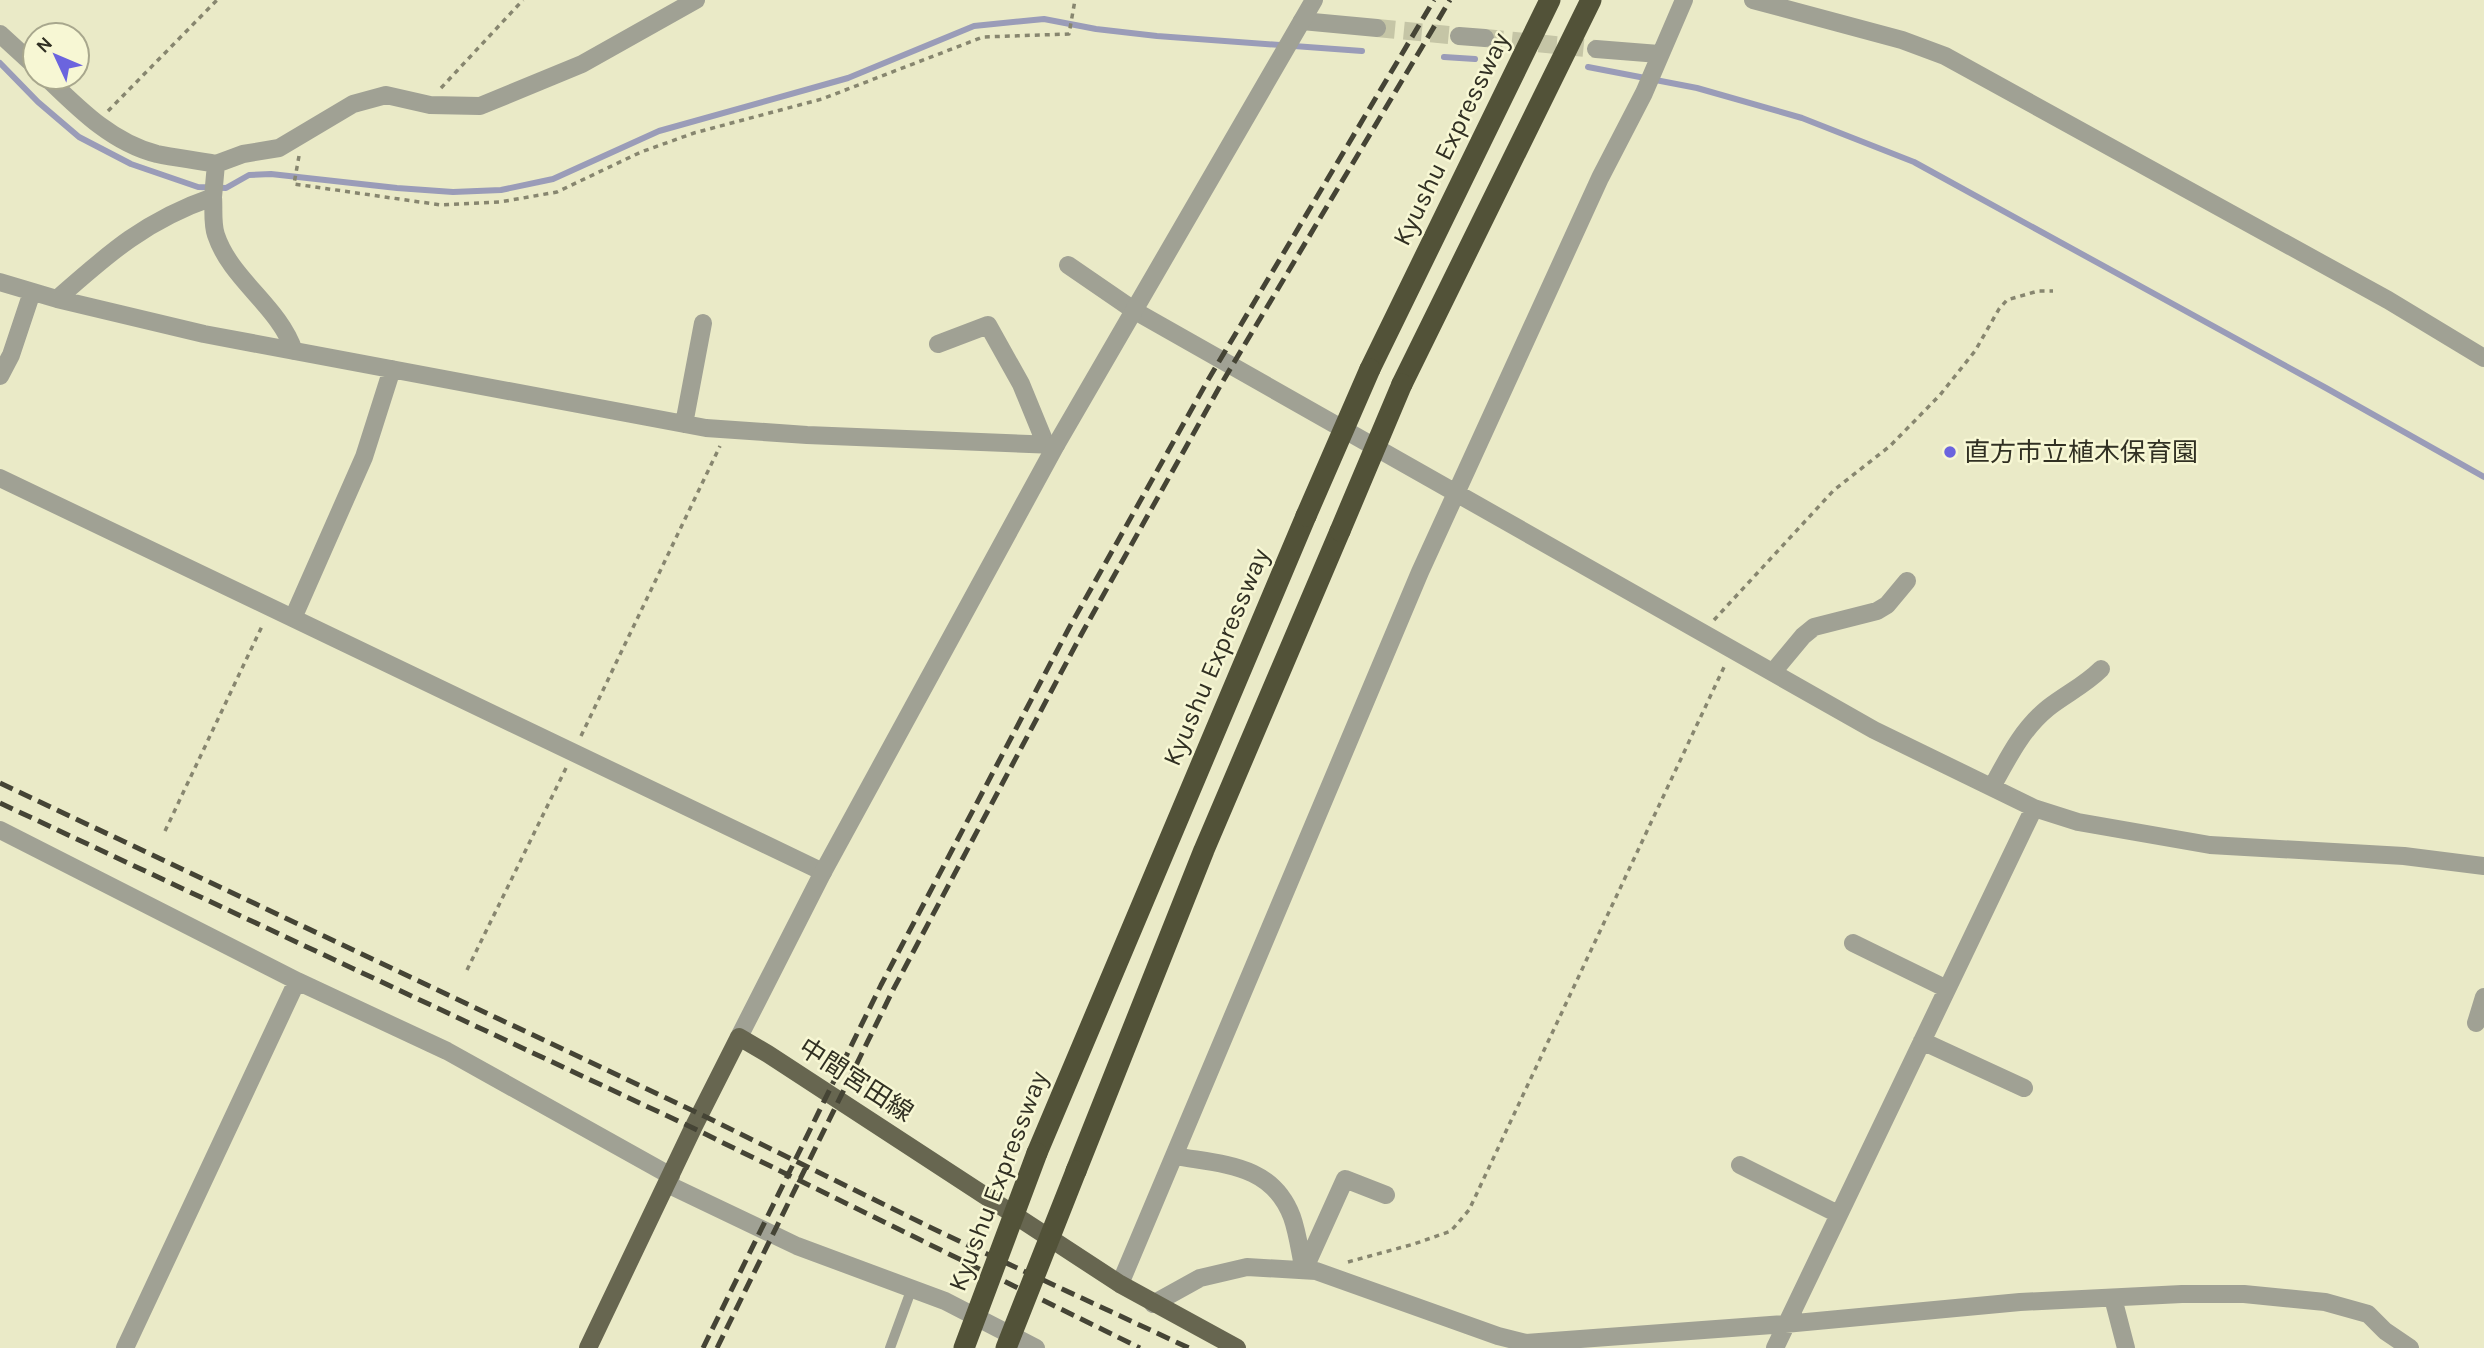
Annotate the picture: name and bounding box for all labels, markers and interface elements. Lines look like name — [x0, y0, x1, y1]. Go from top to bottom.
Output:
north arrow — [21, 21, 91, 91]
street label: Kyushu Expressway — [1386, 27, 1516, 251]
text: N — [32, 32, 57, 57]
place label: 直方市立植木保育園 — [1964, 437, 2198, 468]
marker: 直方市立植木保育園 — [1942, 444, 1958, 460]
street label: Kyushu Expressway — [1156, 544, 1276, 770]
street label: 中間宮田線 — [793, 1032, 919, 1128]
street label: Kyushu Expressway — [942, 1067, 1054, 1295]

